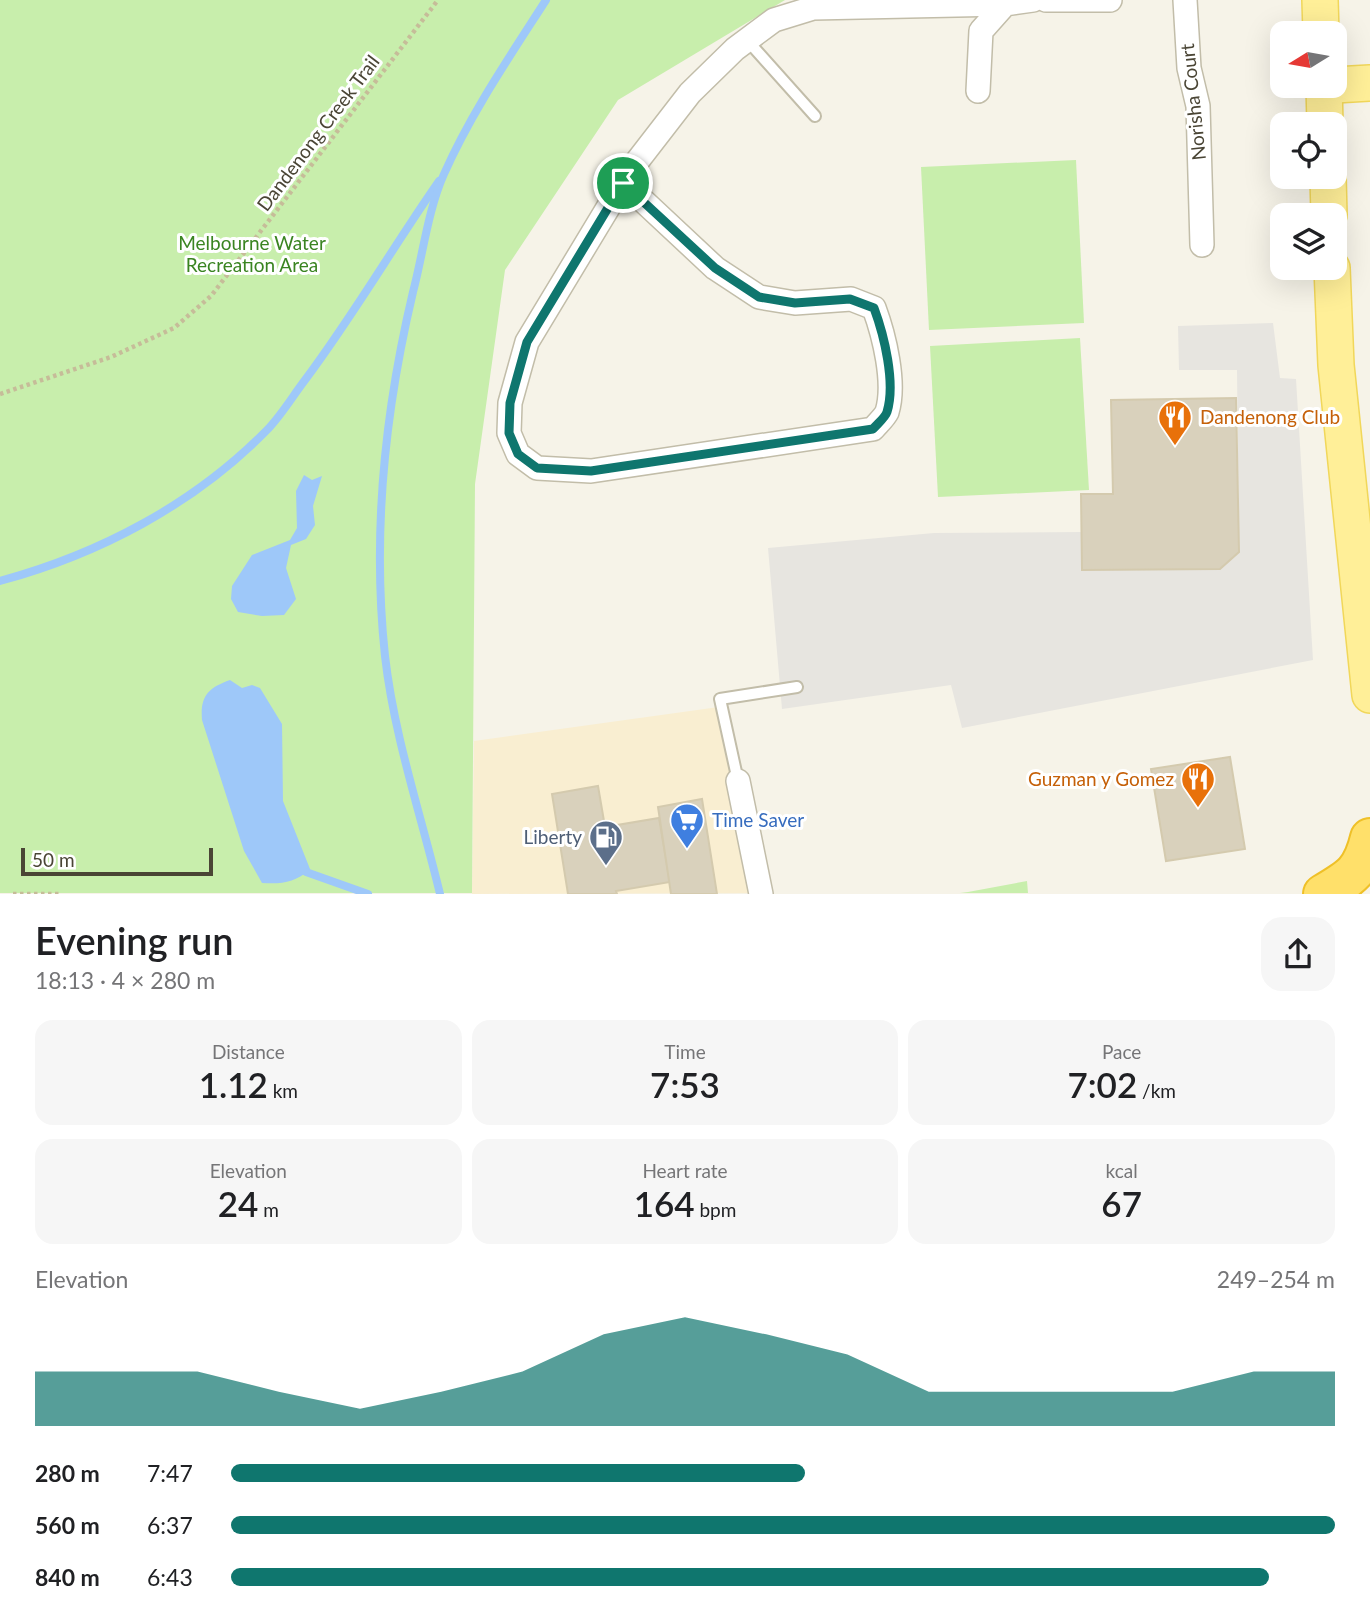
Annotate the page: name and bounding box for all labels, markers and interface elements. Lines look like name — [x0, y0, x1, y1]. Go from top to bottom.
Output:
north arrow — [1270, 21, 1348, 98]
map controls — [1270, 21, 1347, 280]
street label: Norisha Court — [1175, 42, 1210, 162]
street label: Dandenong Creek Trail — [251, 50, 384, 215]
button: locate — [1270, 112, 1347, 189]
pin — [593, 153, 653, 213]
icon: arrive — [604, 164, 642, 202]
button: layers — [1270, 203, 1347, 280]
park label: Melbourne Water Recreation Area — [178, 231, 326, 276]
restaurant icon: Dandenong Club — [1156, 398, 1194, 447]
place label: Dandenong Club — [1200, 405, 1340, 428]
restaurant icon: Guzman y Gomez — [1179, 760, 1217, 809]
place label: Guzman y Gomez — [1028, 767, 1174, 790]
supermarket icon: Time Saver — [668, 801, 706, 850]
place label: Time Saver — [712, 808, 804, 831]
fuel station icon: Liberty — [587, 818, 625, 867]
place label: Liberty — [523, 825, 582, 848]
scale bar — [21, 844, 214, 876]
text: 50 m — [32, 848, 75, 871]
text: Evening run — [35, 917, 234, 963]
button: share — [1261, 917, 1335, 991]
text: 18:13 · 4 × 280 m — [35, 966, 215, 994]
text: Distance — [212, 1040, 285, 1063]
text: Time — [664, 1040, 706, 1063]
text: Pace — [1102, 1040, 1141, 1063]
text: 1.12 — [199, 1063, 268, 1105]
text: 7:53 — [650, 1063, 720, 1105]
text: 7:02 — [1067, 1063, 1137, 1105]
text: km — [268, 1079, 298, 1102]
text: /km — [1137, 1079, 1176, 1102]
text: Elevation — [210, 1159, 287, 1182]
text: Heart rate — [642, 1159, 728, 1182]
text: kcal — [1106, 1159, 1138, 1182]
text: 24 — [218, 1182, 258, 1224]
text: 164 — [634, 1182, 695, 1224]
text: 67 — [1101, 1182, 1142, 1224]
text: m — [258, 1198, 279, 1221]
text: bpm — [695, 1198, 736, 1221]
text: Elevation — [35, 1265, 128, 1293]
text: 249–254 m — [1217, 1265, 1335, 1293]
text: 280 m — [35, 1459, 100, 1487]
text: 7:47 — [147, 1459, 193, 1487]
text: 560 m — [35, 1511, 100, 1539]
text: 6:37 — [147, 1511, 193, 1539]
text: 840 m — [35, 1563, 100, 1591]
text: 6:43 — [147, 1563, 193, 1591]

